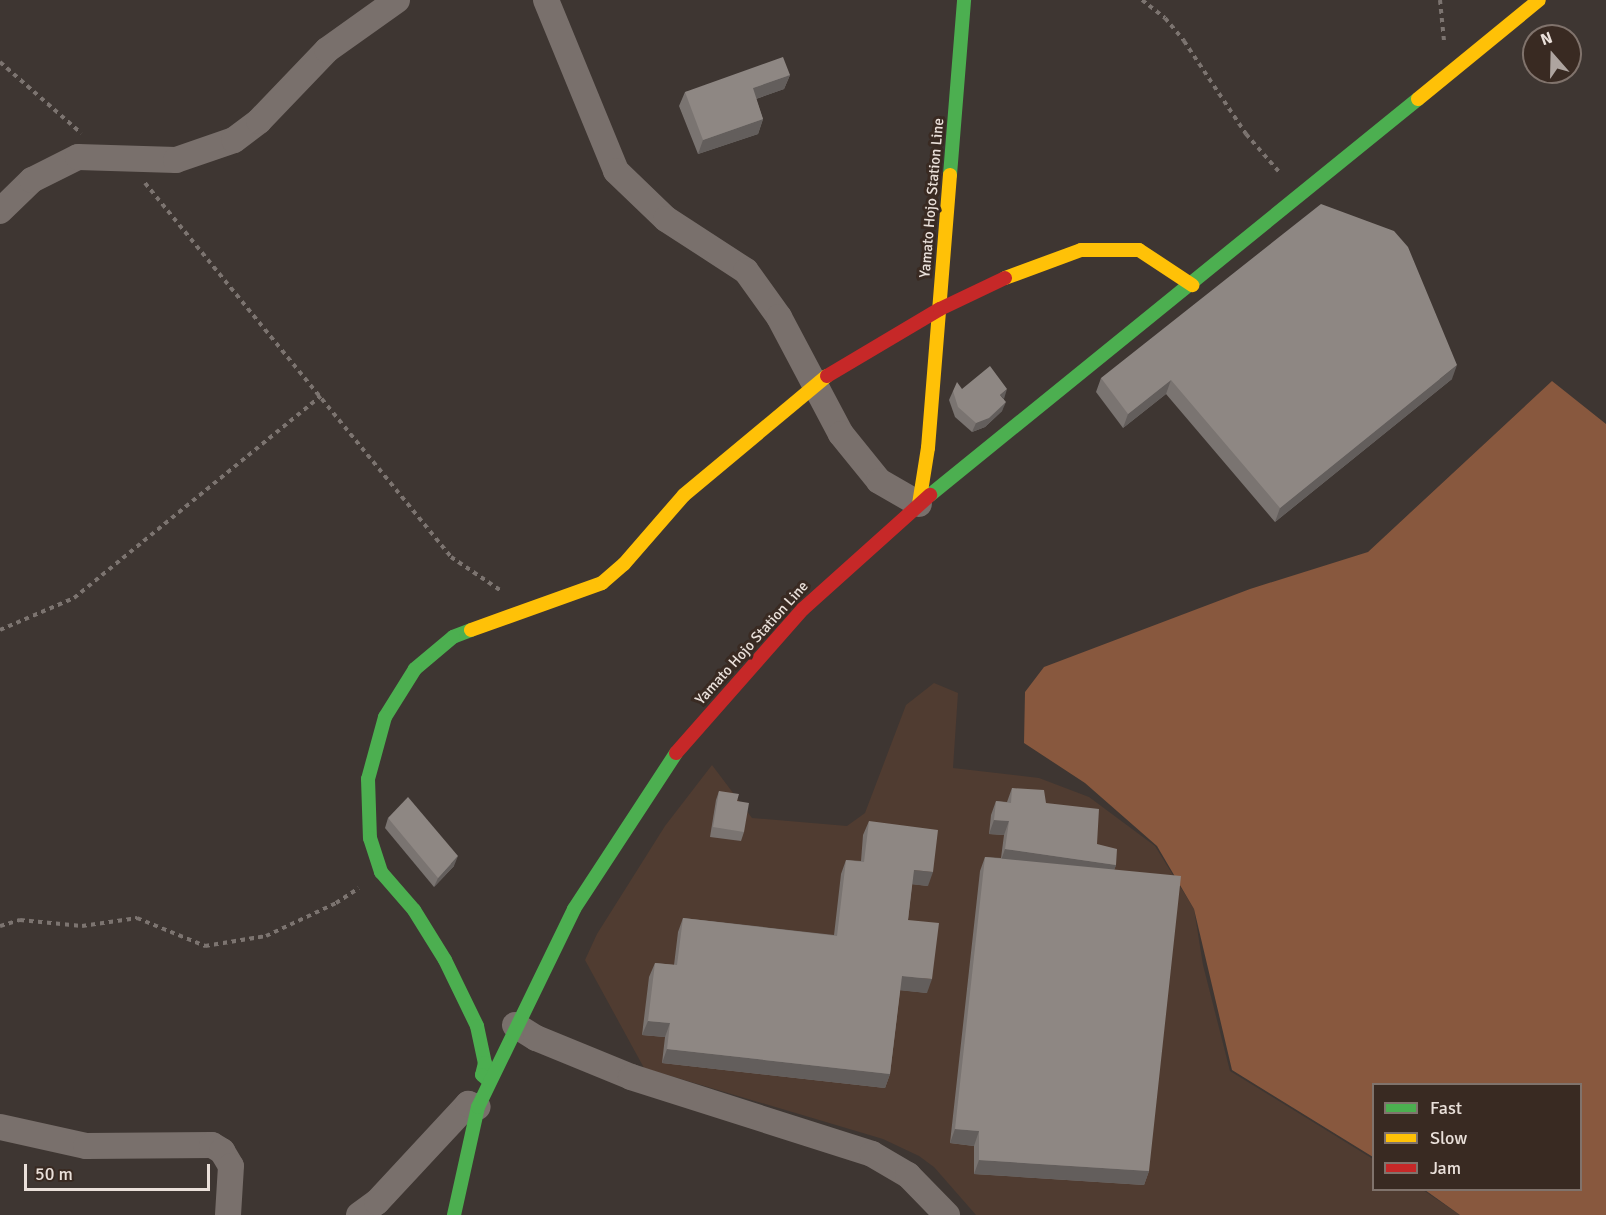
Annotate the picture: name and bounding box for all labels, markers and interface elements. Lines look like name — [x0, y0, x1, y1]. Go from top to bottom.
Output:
north arrow — [1522, 24, 1582, 84]
text: N — [1538, 28, 1555, 50]
street label: Yamato Hojo Station Line — [916, 117, 948, 279]
street label: Yamato Hojo Station Line — [692, 577, 812, 709]
legend — [1372, 1083, 1582, 1191]
text: Fast — [1430, 1097, 1462, 1119]
text: Slow — [1430, 1127, 1467, 1149]
scale bar — [27, 1152, 213, 1190]
text: Jam — [1430, 1157, 1461, 1179]
text: 50 m — [35, 1163, 73, 1185]

